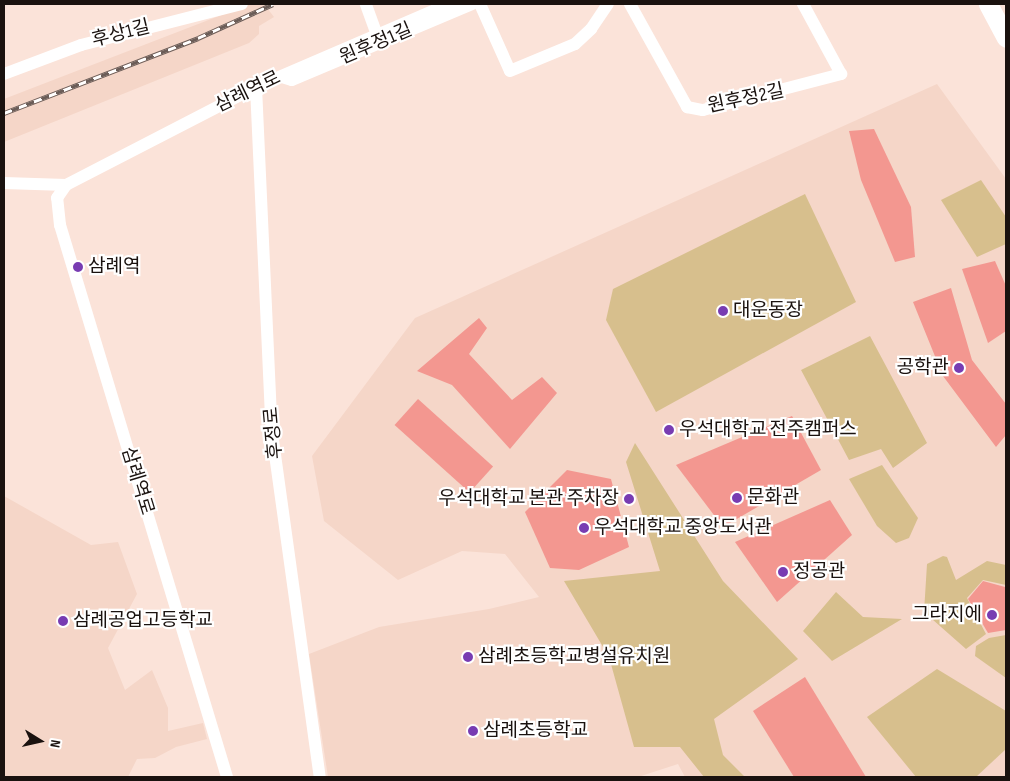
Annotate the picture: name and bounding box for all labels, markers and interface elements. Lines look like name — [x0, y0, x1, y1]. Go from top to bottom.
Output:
street label: 후상1길 — [90, 16, 152, 52]
street label: 원후정1길 — [336, 19, 416, 69]
street label: 삼례역로 — [212, 66, 284, 118]
street label: 원후정2길 — [706, 80, 786, 118]
place label: 삼례역 — [88, 256, 140, 278]
marker: 삼례역 — [72, 261, 84, 273]
place label: 대운동장 — [733, 300, 803, 322]
marker: 대운동장 — [717, 305, 729, 317]
place label: 공학관 — [897, 357, 949, 379]
marker: 공학관 — [953, 362, 965, 374]
street label: 후정로 — [260, 406, 288, 460]
place label: 우석대학교 전주캠퍼스 — [679, 419, 857, 441]
marker: 우석대학교 전주캠퍼스 — [663, 424, 675, 436]
street label: 삼례역로 — [116, 444, 158, 518]
place label: 문화관 — [747, 487, 799, 509]
place label: 우석대학교 본관 주차장 — [438, 488, 619, 510]
marker: 문화관 — [731, 492, 743, 504]
marker: 우석대학교 본관 주차장 — [623, 493, 635, 505]
place label: 우석대학교 중앙도서관 — [594, 517, 772, 539]
marker: 우석대학교 중앙도서관 — [578, 522, 590, 534]
place label: 정공관 — [793, 561, 845, 583]
marker: 정공관 — [777, 566, 789, 578]
place label: 그라지에 — [912, 604, 982, 626]
marker: 그라지에 — [986, 609, 998, 621]
place label: 삼례공업고등학교 — [73, 610, 213, 632]
marker: 삼례공업고등학교 — [57, 615, 69, 627]
place label: 삼례초등학교병설유치원 — [478, 646, 670, 668]
marker: 삼례초등학교병설유치원 — [462, 651, 474, 663]
north arrow — [15, 716, 65, 766]
place label: 삼례초등학교 — [483, 720, 588, 742]
marker: 삼례초등학교 — [467, 725, 479, 737]
text: N — [46, 739, 64, 749]

